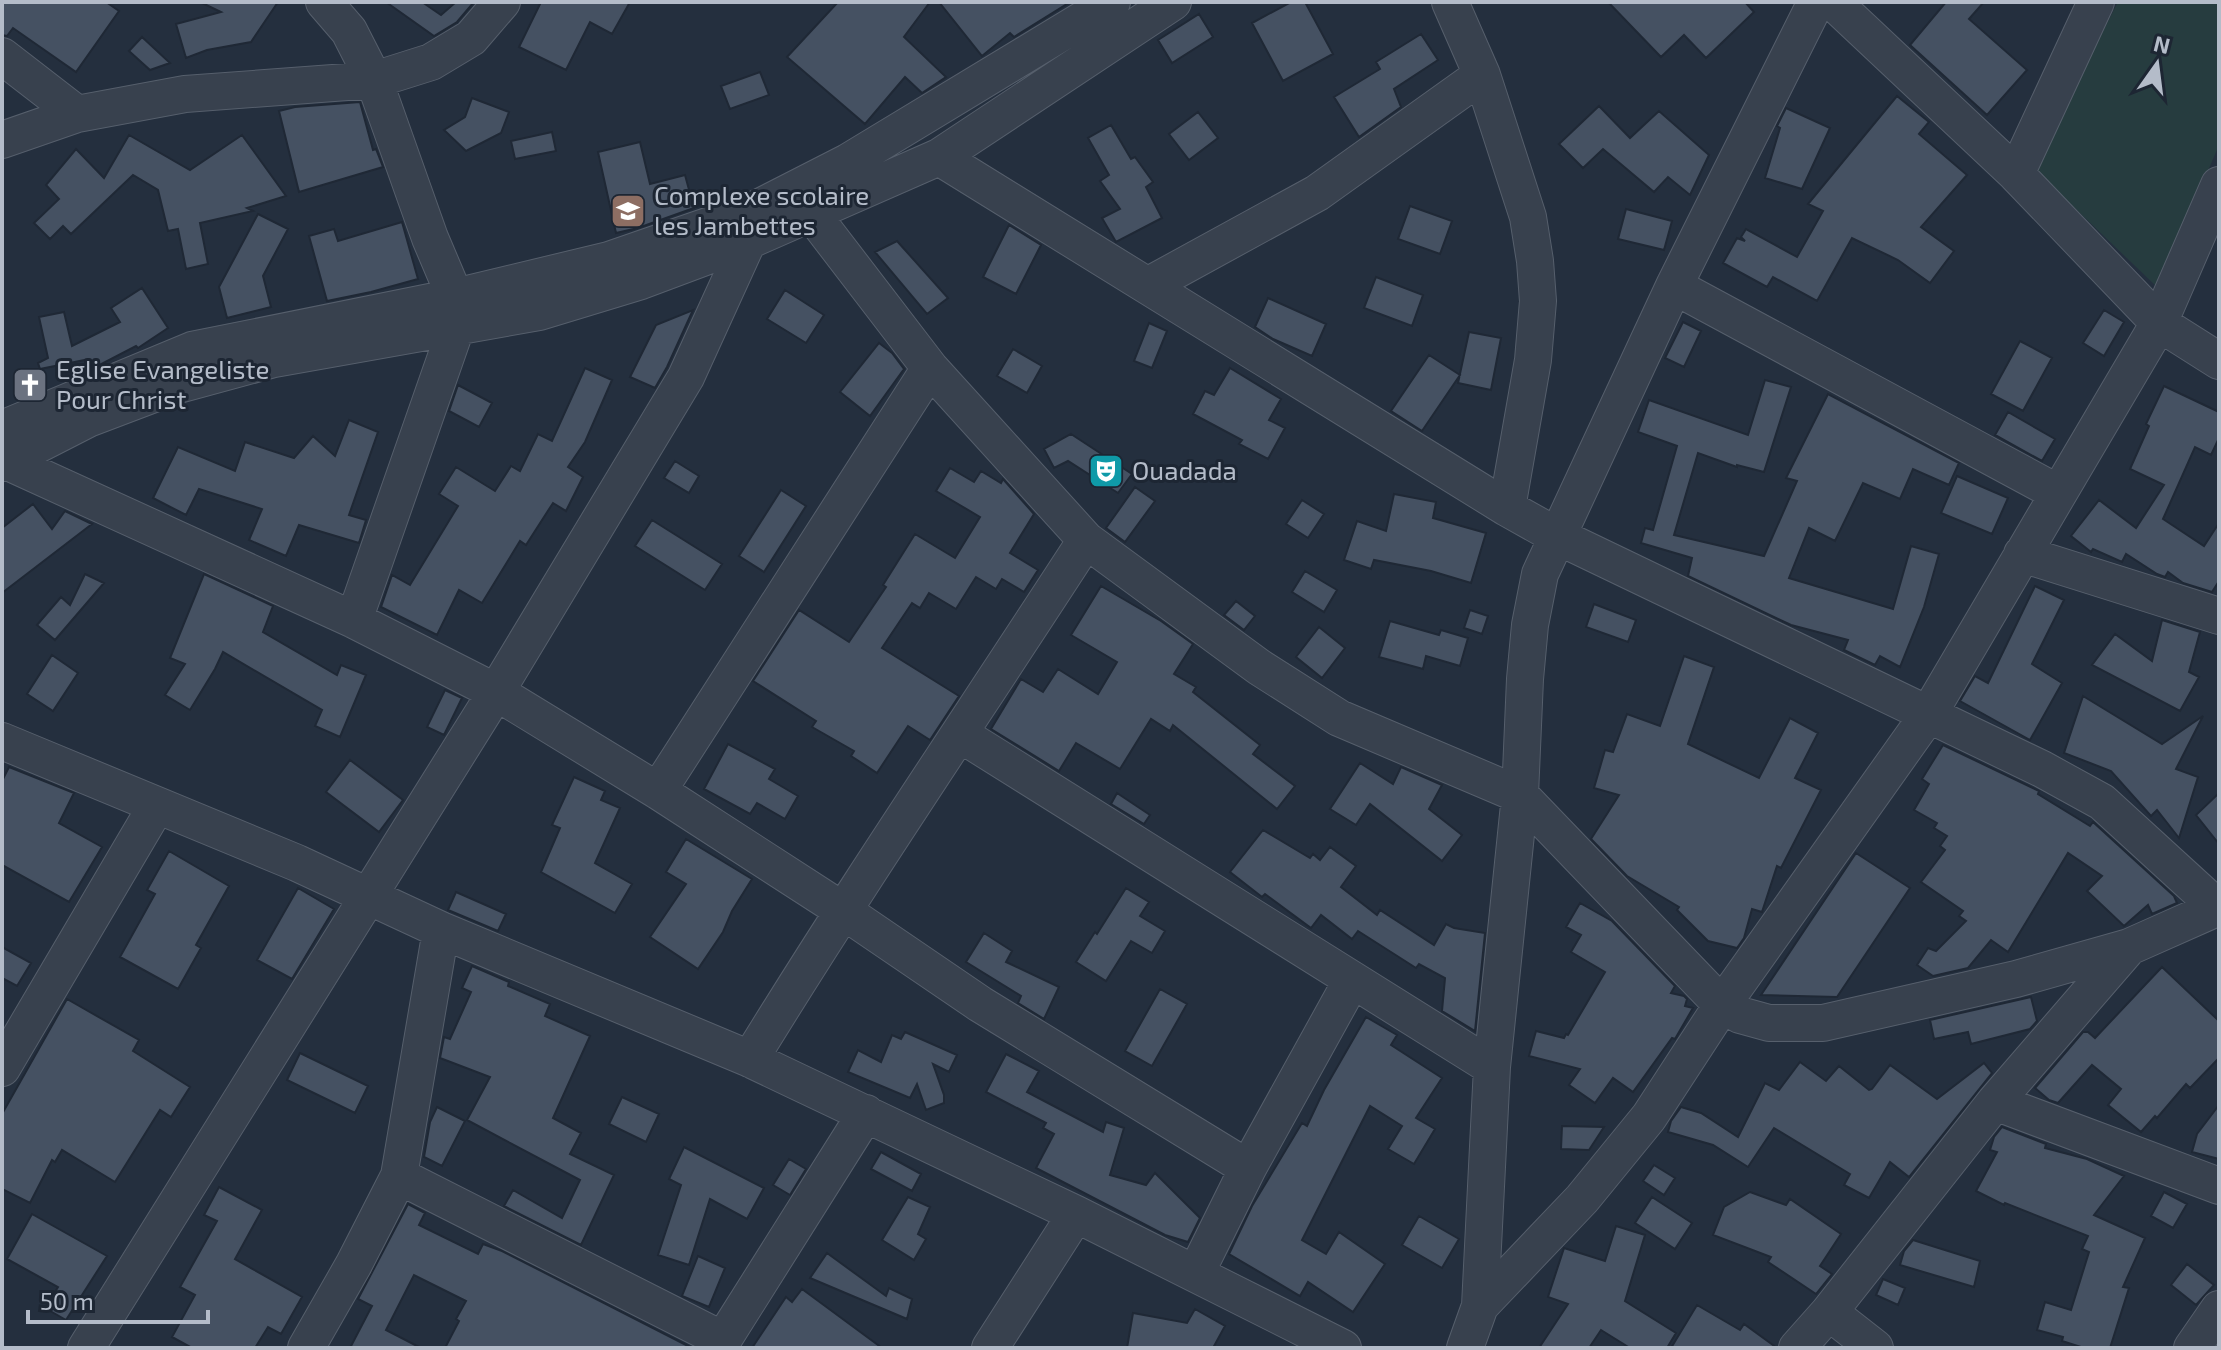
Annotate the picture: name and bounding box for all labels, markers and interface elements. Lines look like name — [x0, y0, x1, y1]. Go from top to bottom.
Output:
north arrow — [2117, 24, 2197, 104]
text: N — [2151, 29, 2173, 58]
place label: Complexe scolaire les Jambettes — [654, 179, 869, 240]
school or university icon: Complexe scolaire les Jambettes — [609, 192, 647, 230]
place label: Eglise Evangeliste Pour Christ — [56, 353, 269, 414]
church icon: Eglise Evangeliste Pour Christ — [11, 366, 49, 404]
theatre icon: Ouadada — [1087, 452, 1125, 490]
place label: Ouadada — [1132, 454, 1237, 485]
scale bar — [28, 1274, 208, 1324]
text: 50 m — [40, 1286, 94, 1315]

